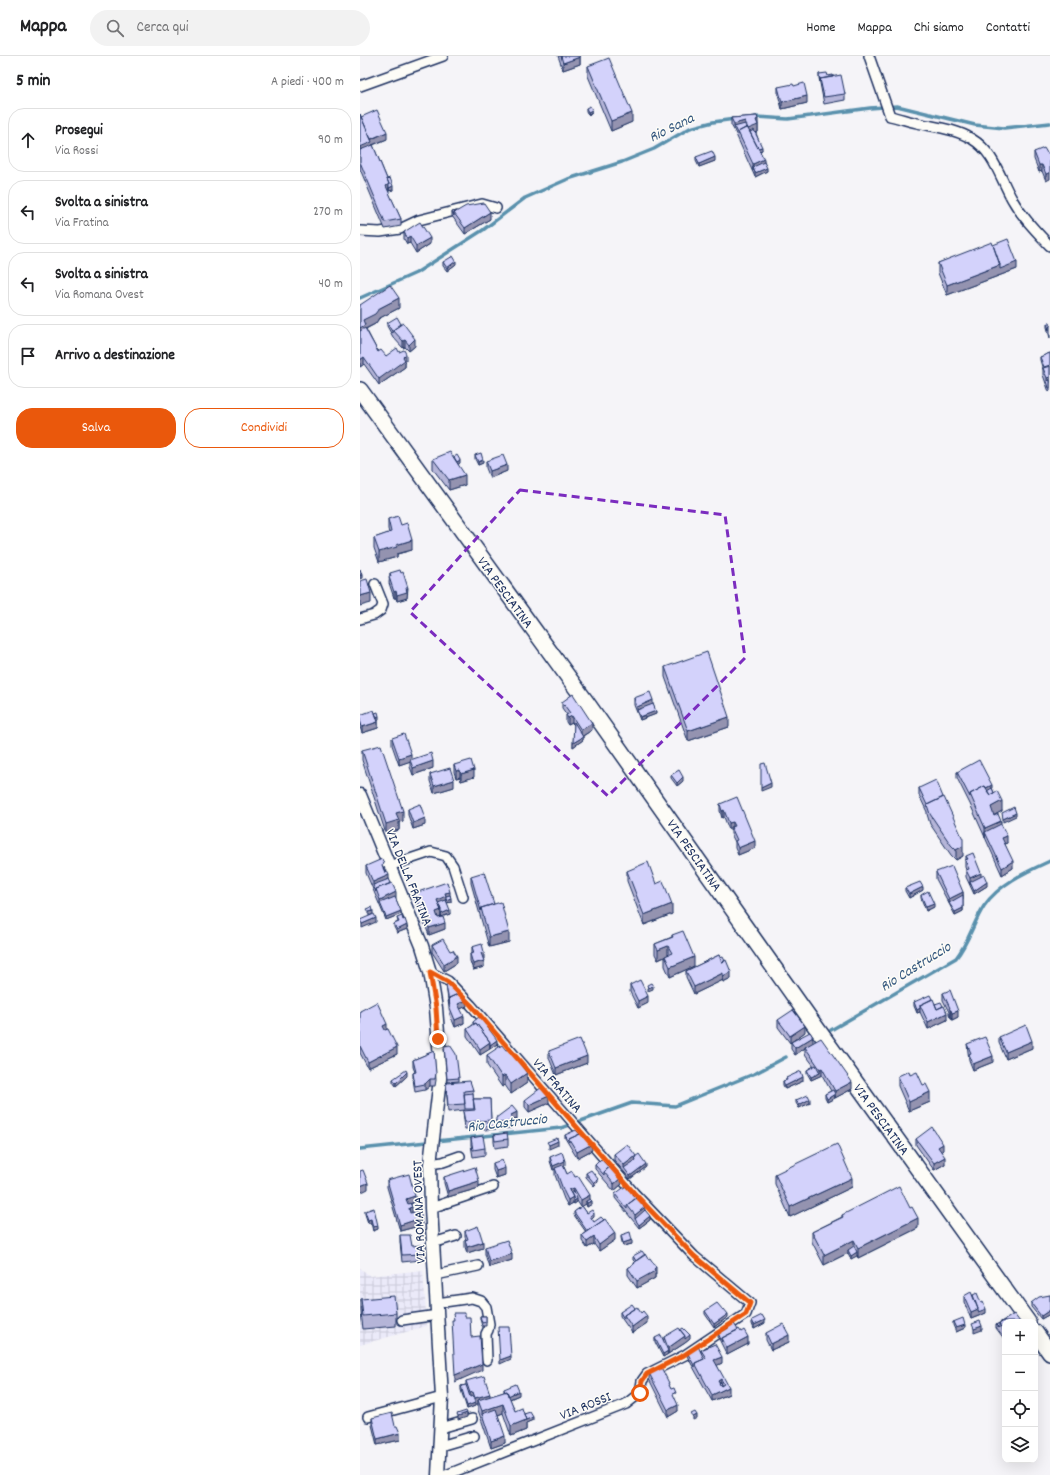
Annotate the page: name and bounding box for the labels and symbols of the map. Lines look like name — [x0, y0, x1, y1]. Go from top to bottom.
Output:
water label: Rio Sana — [646, 108, 699, 149]
street label: VIA PESCIATINA — [472, 553, 537, 633]
street label: VIA PESCIATINA — [661, 816, 726, 897]
street label: VIA DELLA FRATINA — [380, 826, 437, 930]
water label: Rio Castruccio — [876, 936, 957, 998]
route end — [429, 1030, 447, 1048]
street label: VIA FRATINA — [527, 1054, 586, 1118]
street label: VIA PESCIATINA — [848, 1080, 913, 1160]
water label: Rio Castruccio — [466, 1109, 549, 1139]
street label: VIA ROMANA OVEST — [408, 1160, 432, 1264]
route start — [631, 1384, 649, 1402]
street label: VIA ROSSI — [557, 1387, 615, 1426]

